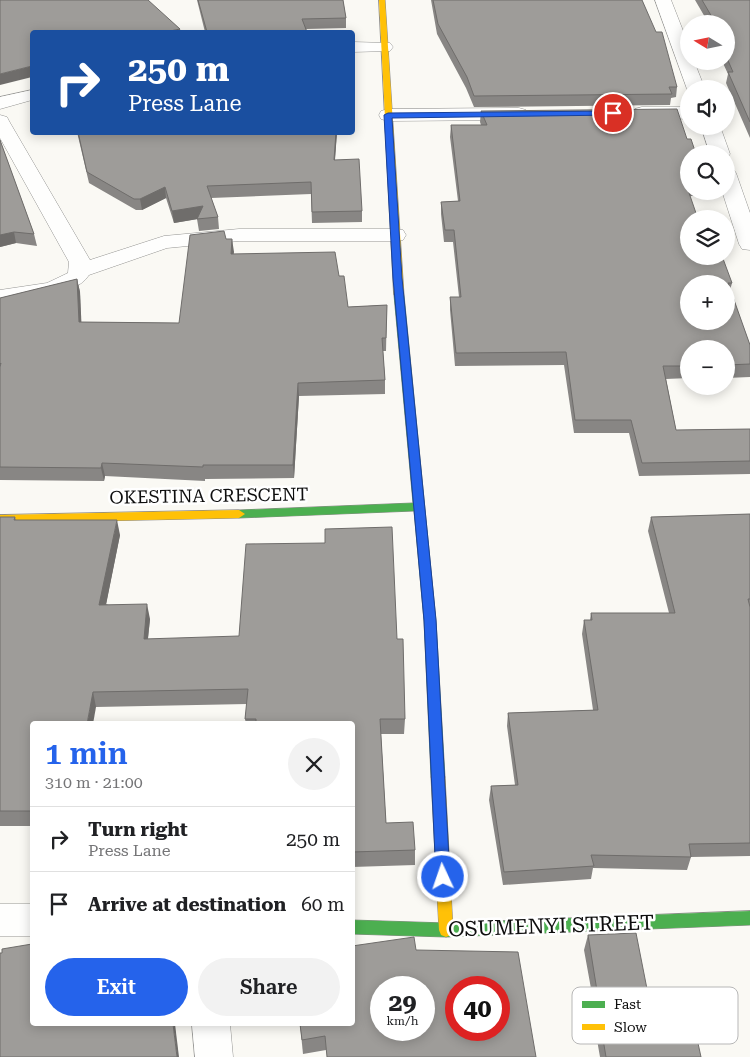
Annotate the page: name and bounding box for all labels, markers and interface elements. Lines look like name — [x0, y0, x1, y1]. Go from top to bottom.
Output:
north arrow — [680, 15, 735, 70]
map controls — [680, 15, 735, 395]
text: 250 m — [128, 49, 229, 90]
icon: right — [45, 50, 110, 115]
button: sound — [680, 80, 735, 135]
text: Press Lane — [128, 91, 242, 116]
pin — [592, 92, 634, 134]
icon: arrive — [599, 99, 627, 127]
button: search — [680, 145, 735, 200]
button: layers — [680, 210, 735, 265]
button: + — [680, 275, 735, 330]
button: − — [680, 340, 735, 395]
street label: OKESTINA CRESCENT — [109, 483, 309, 508]
text: 1 min — [45, 736, 128, 771]
button: close — [288, 738, 340, 790]
text: 310 m · 21:00 — [45, 773, 143, 792]
text: Turn right — [88, 818, 188, 841]
icon: right — [45, 825, 73, 853]
text: 250 m — [286, 828, 340, 851]
text: Press Lane — [88, 841, 171, 860]
position arrow — [416, 850, 468, 902]
icon: arrive — [45, 890, 73, 918]
text: Arrive at destination — [88, 893, 286, 916]
text: 60 m — [301, 893, 345, 916]
street label: OSUMENYI STREET — [448, 910, 654, 942]
button: Exit — [45, 958, 188, 1016]
button: Share — [198, 958, 340, 1016]
speed limit sign: 40 — [445, 976, 510, 1041]
legend — [572, 987, 738, 1044]
text: 29 — [388, 988, 417, 1017]
text: Fast — [614, 996, 641, 1012]
text: km/h — [386, 1014, 419, 1028]
text: Slow — [614, 1019, 647, 1035]

